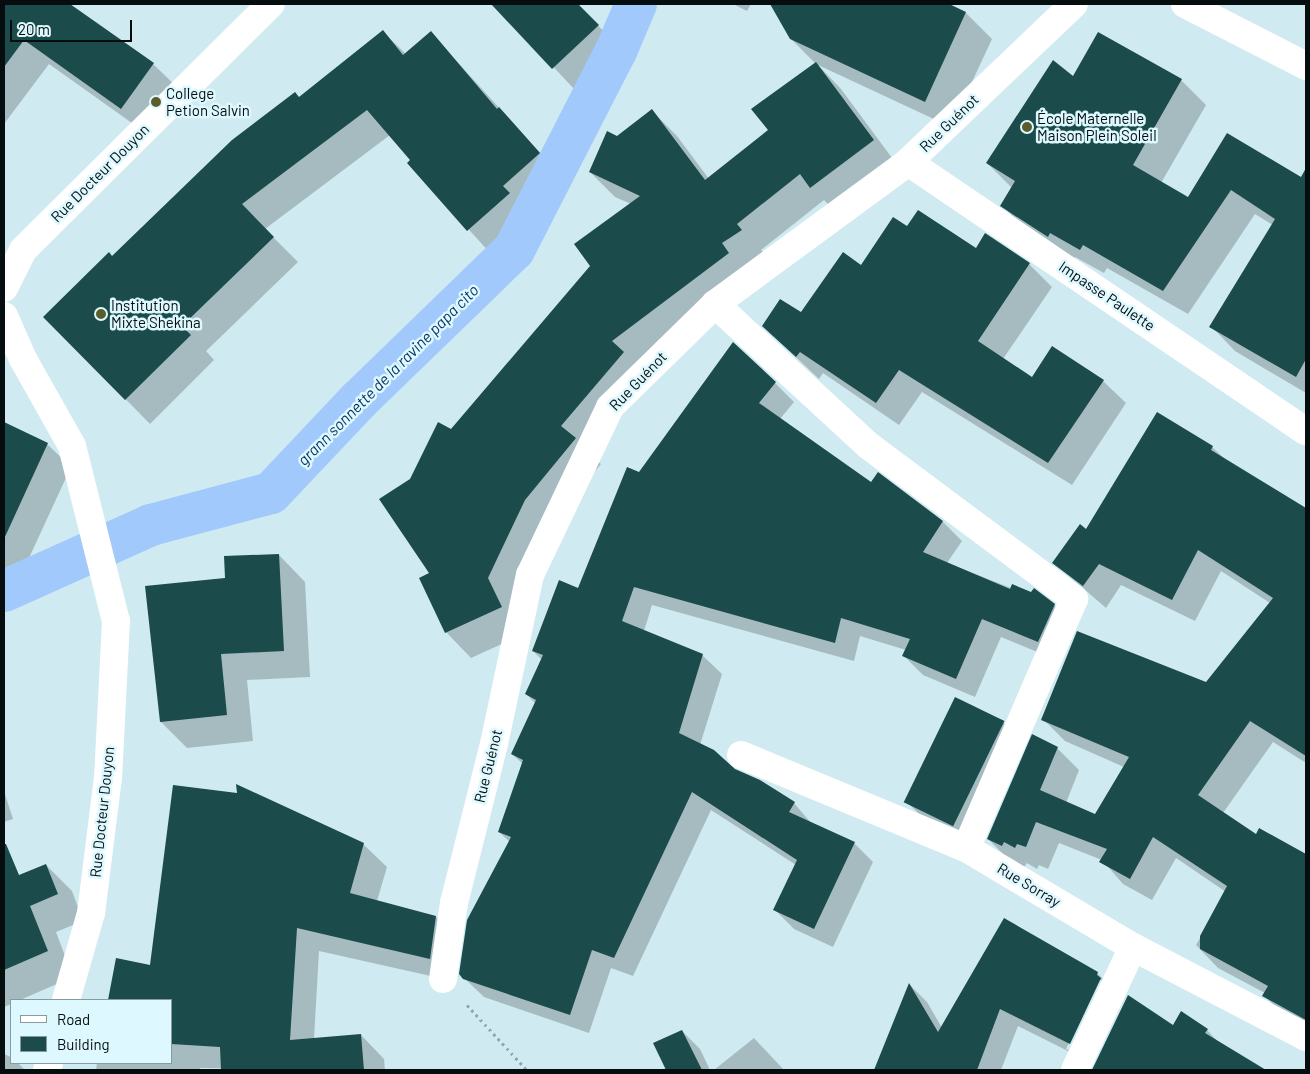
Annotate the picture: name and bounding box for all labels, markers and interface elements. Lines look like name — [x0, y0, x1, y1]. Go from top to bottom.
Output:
scale bar — [12, 10, 135, 42]
text: 20 m — [18, 20, 50, 38]
place label: College Petion Salvin — [166, 84, 250, 119]
street label: Rue Guénot — [916, 90, 982, 156]
marker: College Petion Salvin — [150, 96, 162, 108]
place label: École Maternelle Maison Plein Soleil — [1037, 109, 1157, 144]
street label: Rue Docteur Douyon — [47, 120, 153, 226]
marker: École Maternelle Maison Plein Soleil — [1021, 121, 1033, 133]
street label: Impasse Paulette — [1056, 257, 1158, 335]
water label: grann sonnette de la ravine papa cito — [293, 280, 483, 470]
place label: Institution Mixte Shekina — [111, 296, 201, 331]
marker: Institution Mixte Shekina — [95, 308, 107, 320]
street label: Rue Guénot — [605, 348, 671, 414]
street label: Rue Guénot — [470, 727, 506, 805]
street label: Rue Docteur Douyon — [86, 746, 118, 878]
street label: Rue Sorray — [994, 859, 1064, 911]
legend — [10, 999, 172, 1064]
text: Road — [57, 1010, 90, 1028]
text: Building — [57, 1035, 110, 1053]

